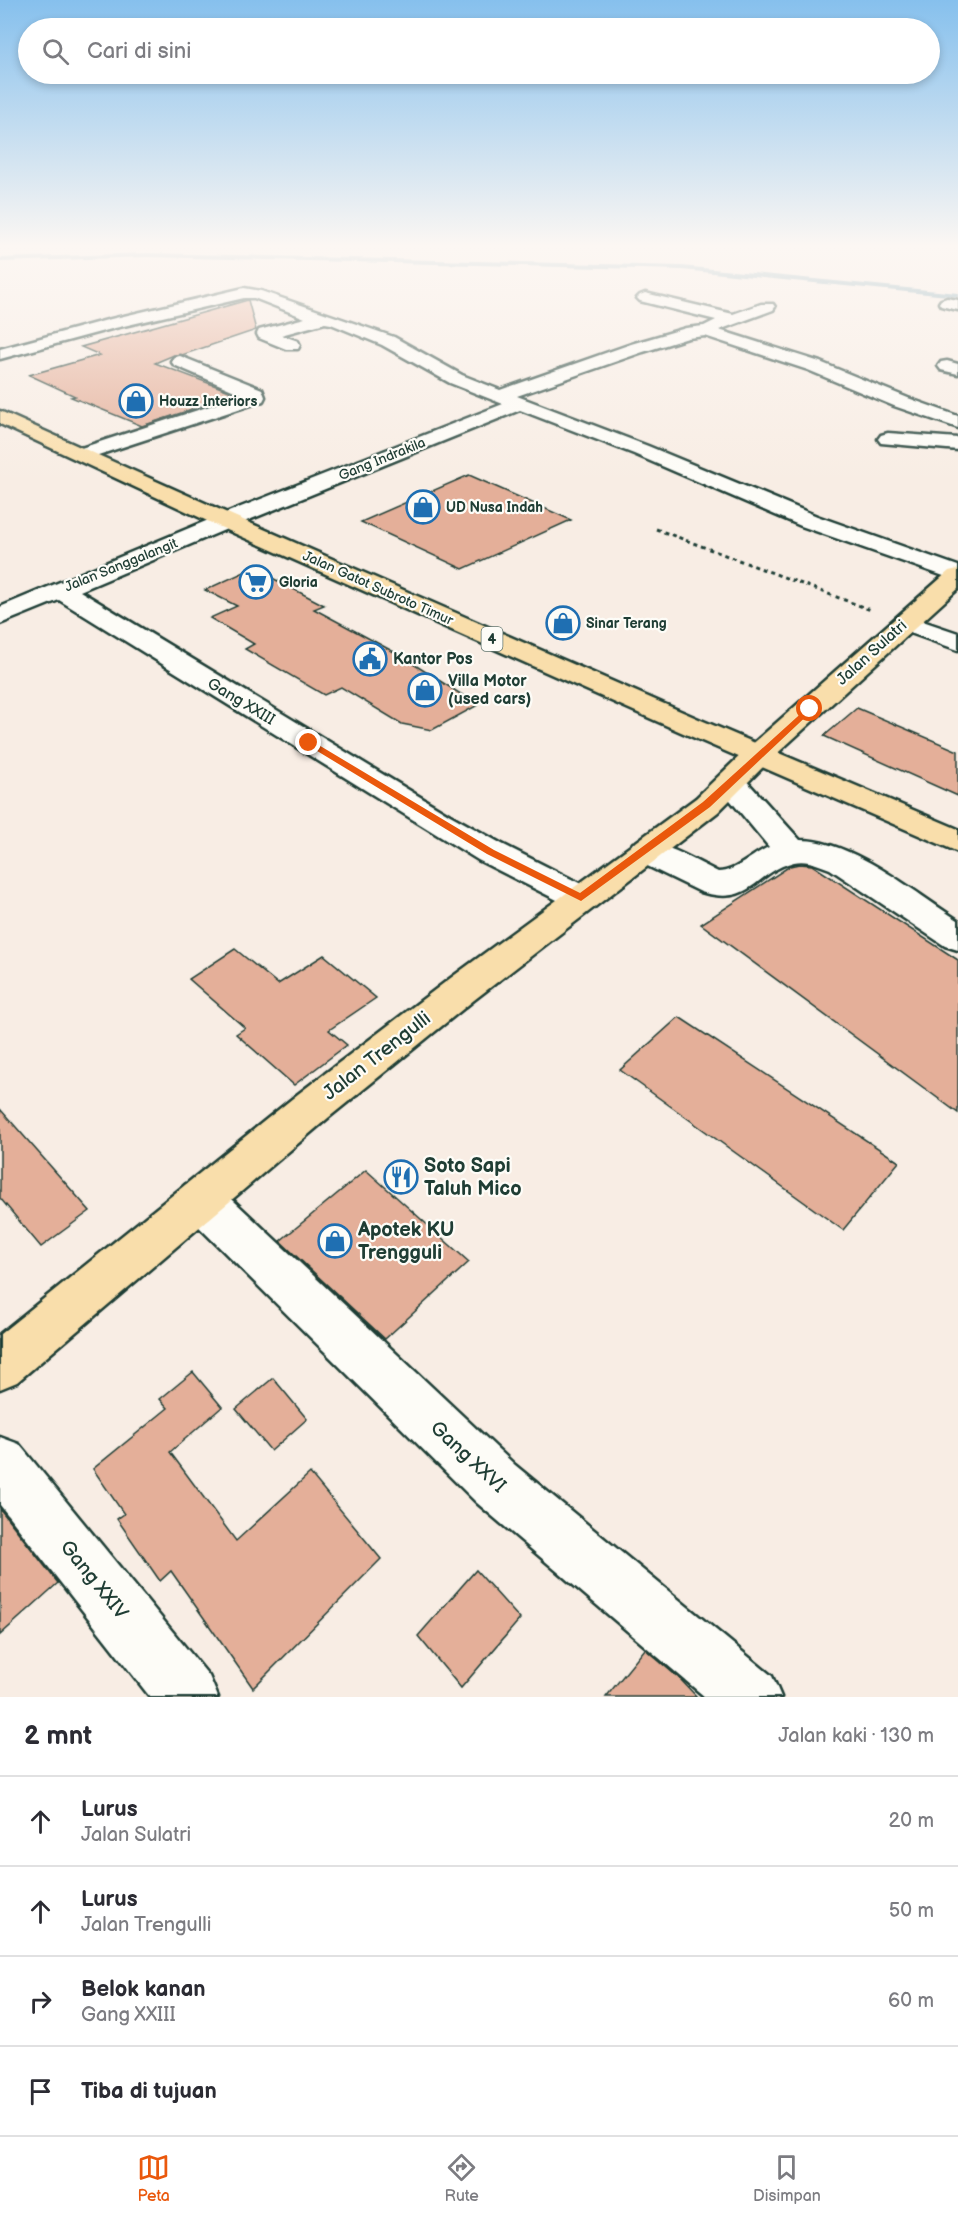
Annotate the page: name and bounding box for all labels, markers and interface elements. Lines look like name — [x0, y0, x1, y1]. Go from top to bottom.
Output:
search box — [18, 18, 940, 84]
icon: search — [39, 35, 72, 68]
text: Cari di sini — [87, 38, 191, 65]
shop icon: Houzz Interiors — [118, 383, 154, 419]
place label: Houzz Interiors — [159, 393, 257, 410]
street label: Gang Indrakila — [336, 434, 428, 484]
shop icon: UD Nusa Indah — [405, 489, 441, 525]
place label: UD Nusa Indah — [446, 499, 543, 516]
street label: Jalan Sanggalangit — [62, 534, 181, 595]
street label: Jalan Gatot Subroto Timur — [300, 547, 457, 629]
supermarket icon: Gloria — [238, 564, 274, 600]
place label: Gloria — [279, 574, 318, 591]
shop icon: Sinar Terang — [545, 605, 581, 641]
place label: Sinar Terang — [586, 615, 667, 632]
street label: Jalan Sulatri — [833, 616, 911, 690]
road number: 4 — [482, 627, 502, 651]
public building icon: Kantor Pos — [352, 641, 388, 677]
place label: Kantor Pos — [393, 650, 473, 669]
shop icon: Villa Motor (used cars) — [407, 672, 443, 708]
place label: Villa Motor (used cars) — [448, 672, 531, 709]
street label: Gang XXIII — [204, 674, 278, 730]
route start — [796, 695, 822, 721]
route end — [295, 729, 321, 755]
street label: Jalan Trengulli — [318, 1006, 436, 1106]
place label: Soto Sapi Taluh Mico — [424, 1154, 522, 1201]
restaurant icon: Soto Sapi Taluh Mico — [383, 1159, 419, 1195]
place label: Apotek KU Trengguli — [357, 1218, 454, 1265]
shop icon: Apotek KU Trengguli — [317, 1223, 353, 1259]
street label: Gang XXVI — [425, 1416, 511, 1498]
street label: Gang XXIV — [55, 1536, 133, 1625]
text: 2 mnt — [24, 1721, 92, 1752]
text: Jalan kaki · 130 m — [778, 1724, 934, 1748]
text: Lurus — [81, 1796, 137, 1823]
icon: ahead — [24, 1805, 57, 1838]
text: 20 m — [889, 1809, 934, 1833]
text: Jalan Sulatri — [81, 1823, 191, 1847]
text: Lurus — [81, 1886, 137, 1913]
icon: ahead — [24, 1895, 57, 1928]
text: 50 m — [889, 1899, 934, 1923]
text: Jalan Trengulli — [81, 1913, 211, 1937]
text: Belok kanan — [81, 1976, 206, 2003]
icon: right — [24, 1985, 57, 2018]
text: 60 m — [888, 1989, 934, 2013]
text: Gang XXIII — [81, 2003, 176, 2027]
icon: arrive — [24, 2075, 57, 2108]
text: Tiba di tujuan — [81, 2078, 217, 2105]
tab: Peta — [137, 2151, 170, 2206]
tab: Rute — [445, 2151, 479, 2206]
tab: Disimpan — [753, 2151, 821, 2206]

